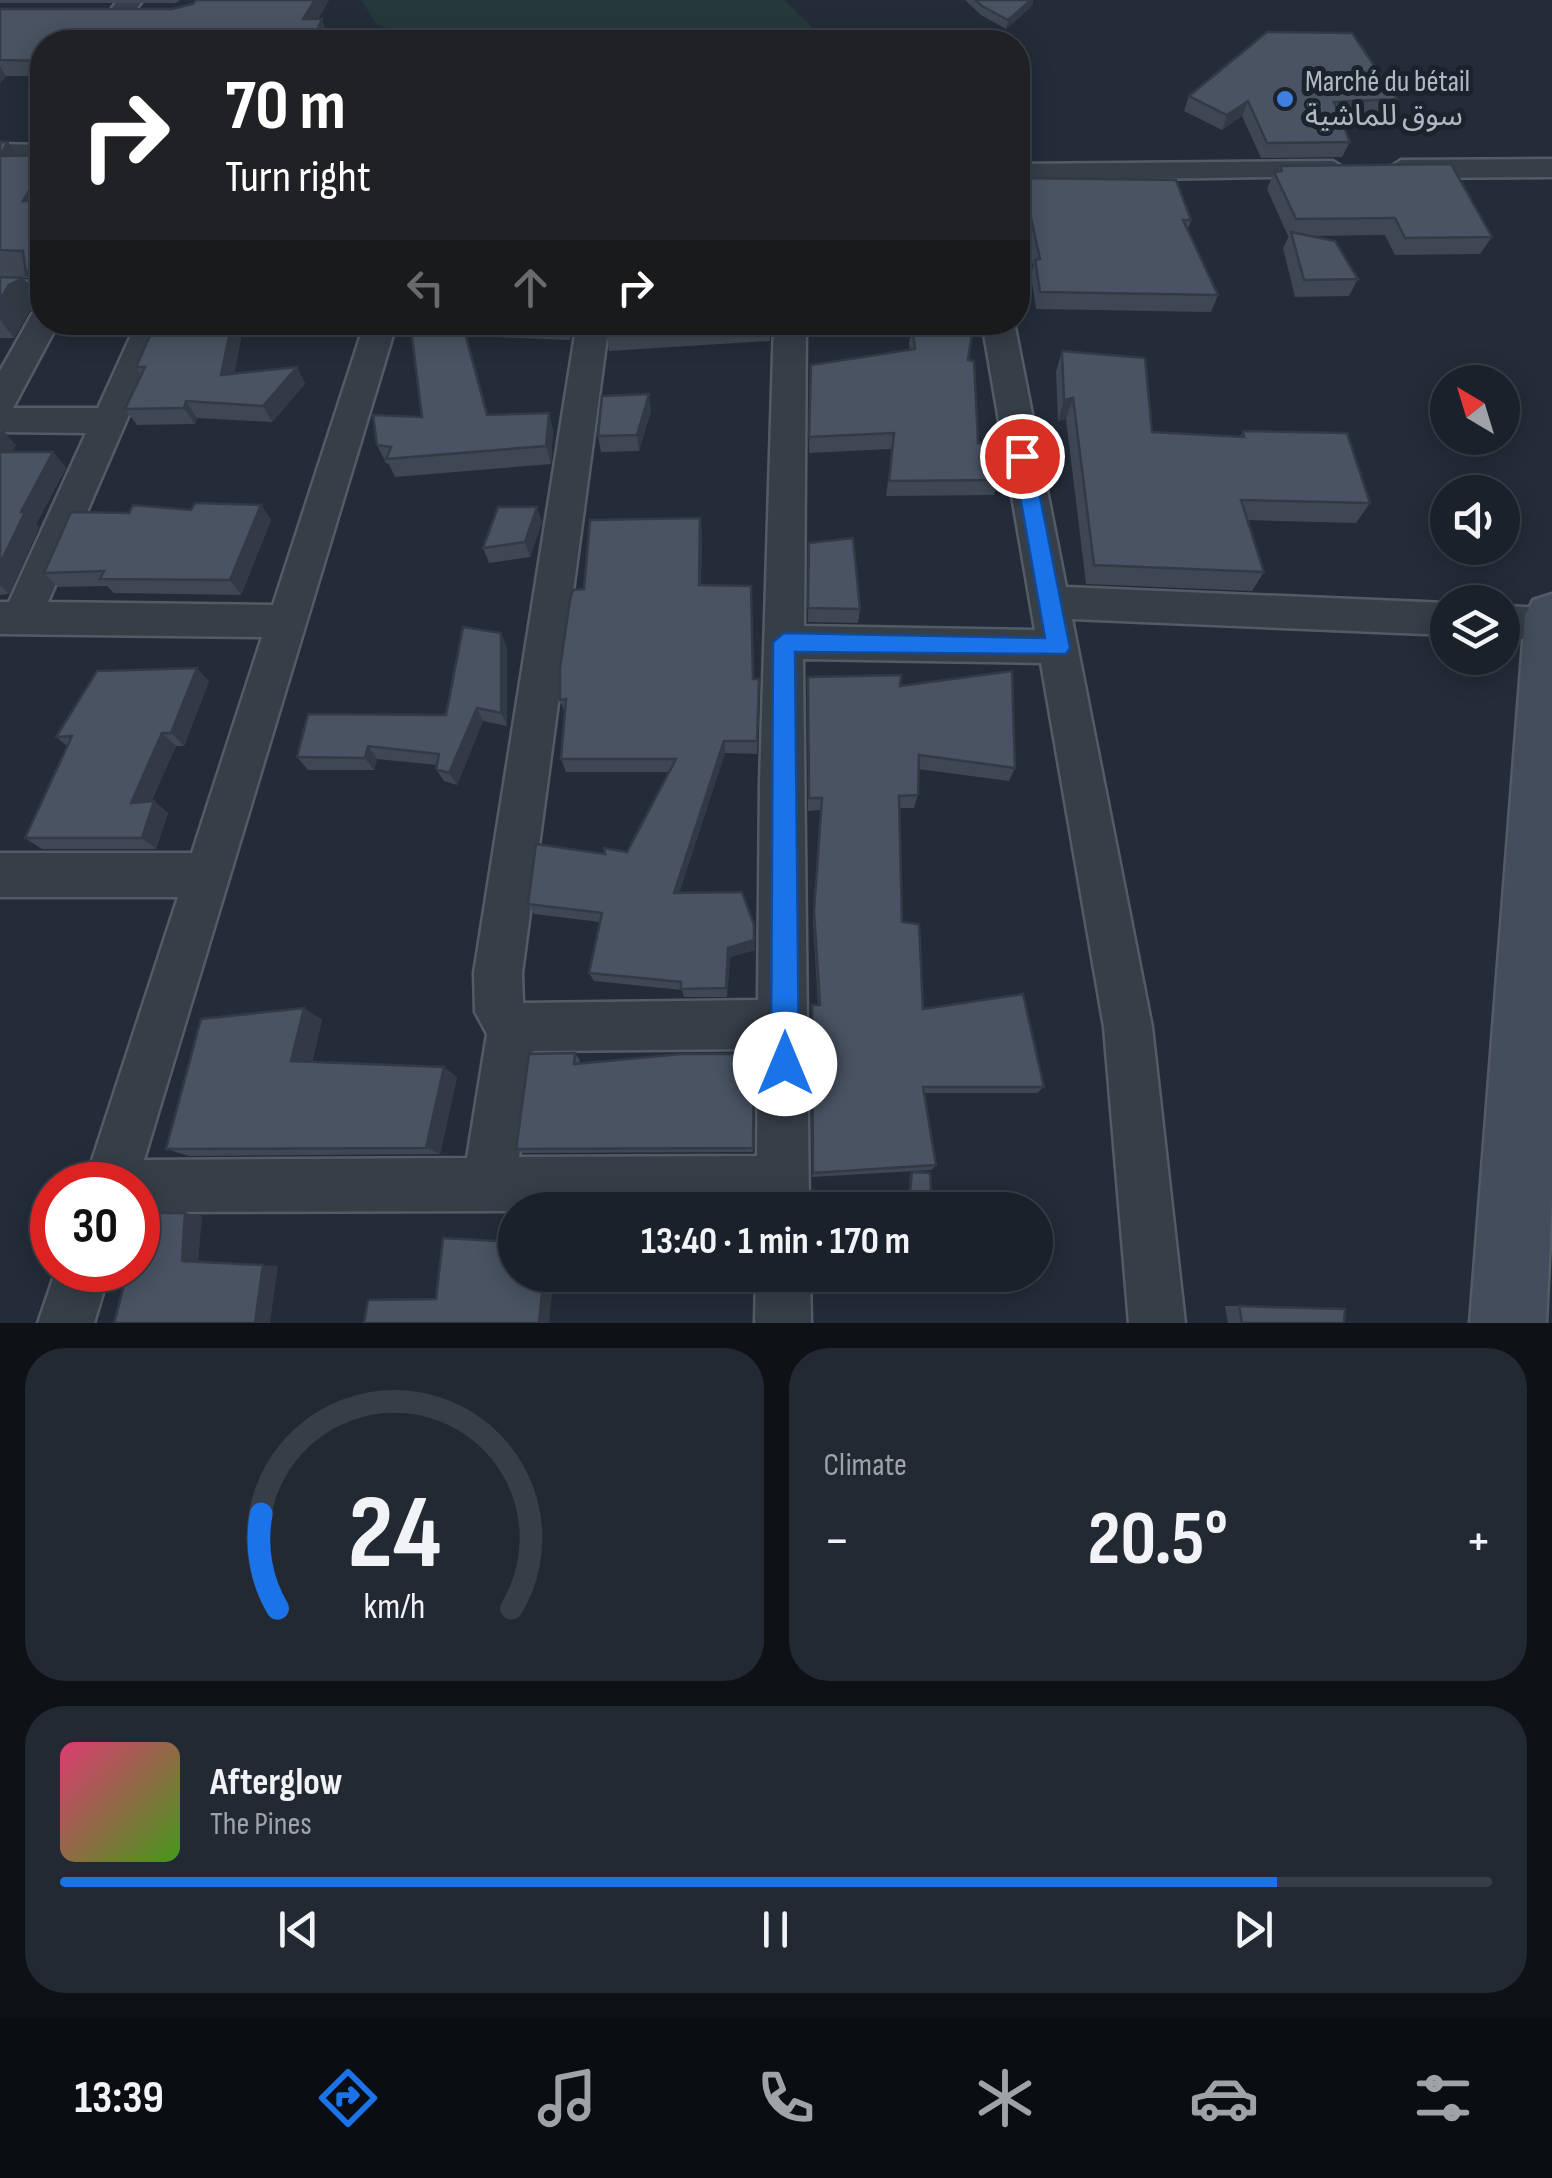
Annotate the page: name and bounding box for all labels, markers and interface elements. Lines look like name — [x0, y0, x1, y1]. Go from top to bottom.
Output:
place label: Marché du bétail سوق للماشية — [1305, 64, 1470, 134]
text: 70 m — [225, 65, 346, 149]
icon: right — [60, 70, 190, 200]
marker: Marché du bétail سوق للماشية — [1274, 88, 1296, 110]
text: Turn right — [225, 150, 371, 205]
icon: left — [398, 260, 453, 315]
icon: ahead — [503, 260, 558, 315]
icon: right — [608, 260, 663, 315]
north arrow — [1430, 365, 1520, 455]
map controls — [1430, 365, 1520, 675]
pin — [980, 414, 1065, 499]
icon: arrive — [995, 429, 1050, 484]
button: sound — [1430, 475, 1520, 565]
button: layers — [1430, 585, 1520, 675]
position arrow — [733, 1012, 837, 1116]
speed limit sign: 30 — [30, 1162, 160, 1292]
text: 13:40 · 1 min · 170 m — [641, 1219, 910, 1264]
text: Climate — [824, 1446, 907, 1485]
text: 24 — [347, 1472, 441, 1597]
text: 20.5° — [1088, 1495, 1228, 1586]
text: − — [824, 1508, 850, 1575]
text: + — [1465, 1508, 1492, 1575]
text: km/h — [363, 1586, 425, 1629]
text: Afterglow — [210, 1760, 343, 1805]
text: The Pines — [210, 1805, 312, 1844]
icon: previous — [271, 1902, 326, 1957]
icon: pause — [748, 1902, 803, 1957]
icon: next — [1226, 1902, 1281, 1957]
icon: directions — [313, 2063, 383, 2133]
icon: music — [532, 2063, 602, 2133]
icon: phone — [751, 2063, 821, 2133]
icon: climate — [970, 2063, 1040, 2133]
icon: car — [1189, 2063, 1259, 2133]
icon: filters — [1408, 2063, 1478, 2133]
text: 13:39 — [74, 2071, 164, 2126]

